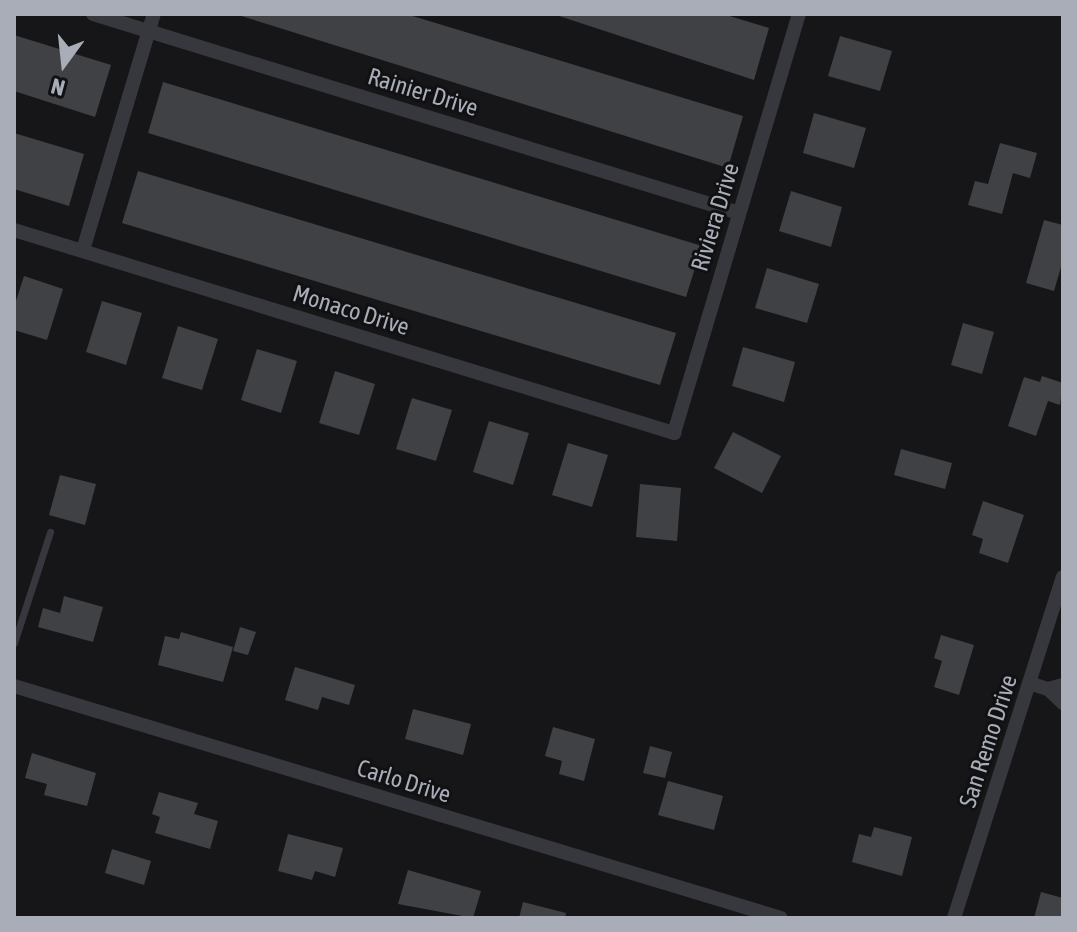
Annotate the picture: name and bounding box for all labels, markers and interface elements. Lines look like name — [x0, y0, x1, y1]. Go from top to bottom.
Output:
north arrow — [24, 24, 104, 104]
street label: Rainier Drive — [364, 62, 482, 122]
text: N — [48, 73, 67, 101]
street label: Riviera Drive — [685, 159, 745, 275]
street label: Monaco Drive — [289, 279, 413, 341]
street label: San Remo Drive — [953, 671, 1023, 811]
street label: Carlo Drive — [354, 753, 454, 809]

